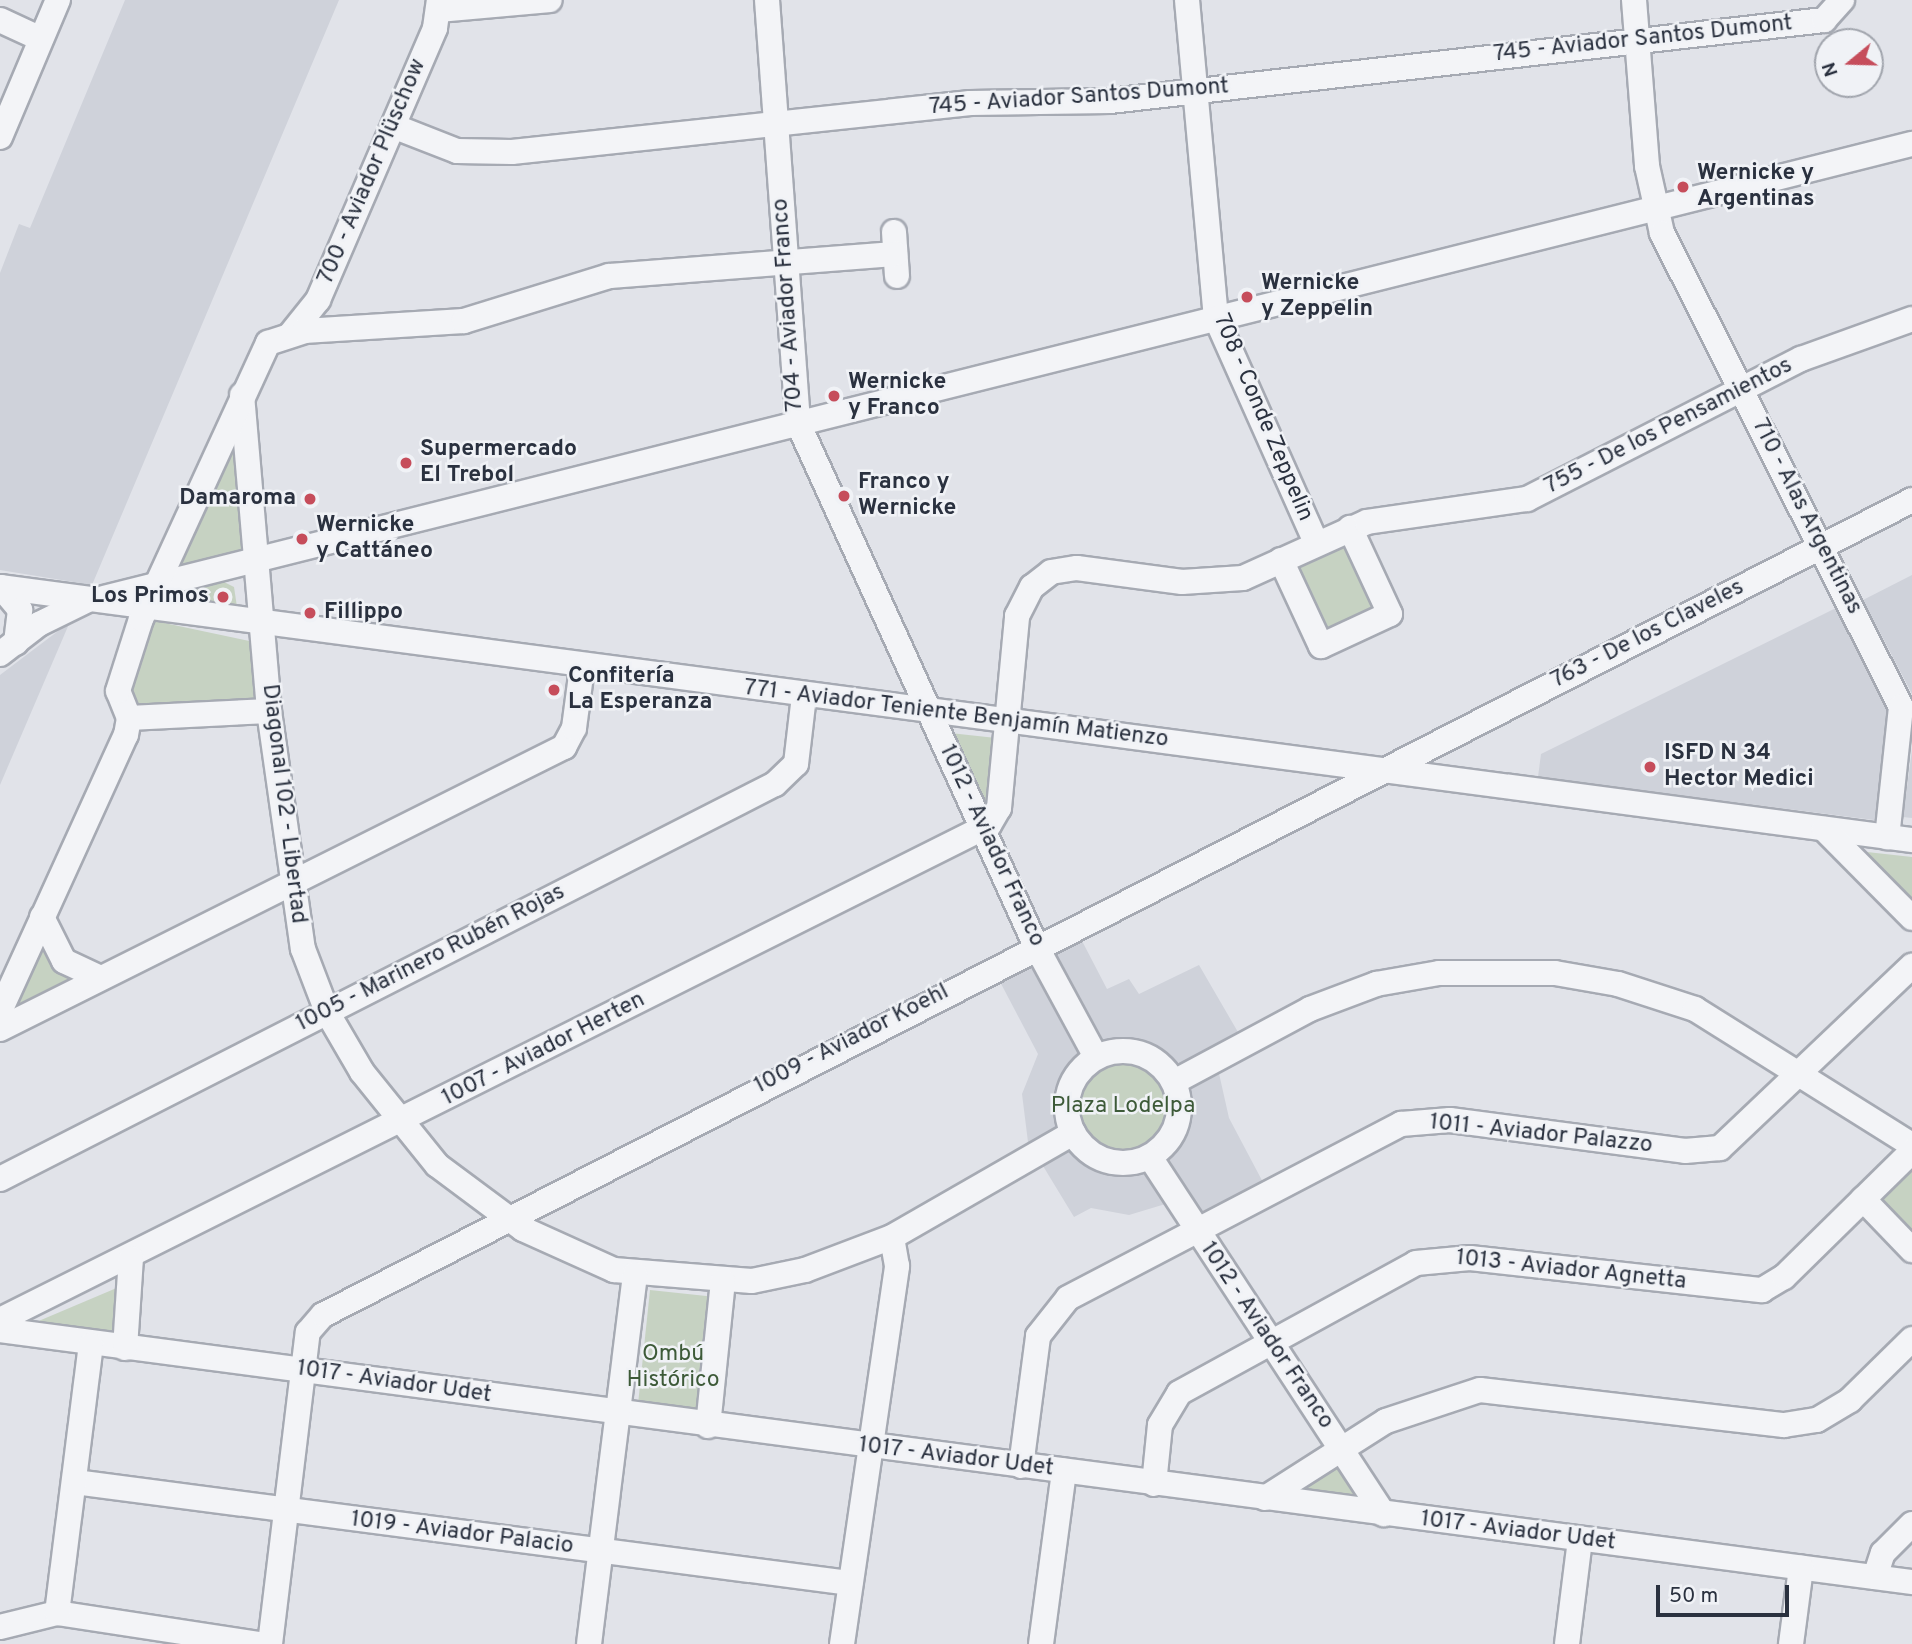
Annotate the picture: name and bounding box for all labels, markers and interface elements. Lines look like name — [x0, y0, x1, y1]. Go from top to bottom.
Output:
street label: 745 - Aviador Santos Dumont — [1492, 11, 1794, 69]
north arrow — [1814, 28, 1884, 98]
street label: 700 - Aviador Plüschow — [313, 55, 433, 289]
text: N — [1817, 59, 1845, 80]
street label: 745 - Aviador Santos Dumont — [928, 74, 1230, 122]
place label: Wernicke y Argentinas — [1697, 160, 1815, 214]
marker: Wernicke y Argentinas — [1675, 179, 1691, 195]
street label: 704 - Aviador Franco — [768, 197, 810, 413]
place label: Wernicke y Zeppelin — [1261, 270, 1373, 324]
marker: Wernicke y Zeppelin — [1239, 289, 1255, 305]
street label: 708 - Conde Zeppelin — [1206, 310, 1318, 526]
street label: 755 - De los Pensamientos — [1541, 352, 1797, 502]
place label: Wernicke y Franco — [848, 369, 946, 423]
marker: Wernicke y Franco — [826, 388, 842, 404]
street label: 710 - Alas Argentinas — [1744, 414, 1868, 620]
place label: Supermercado El Trebol — [420, 436, 577, 490]
marker: Supermercado El Trebol — [398, 455, 414, 471]
place label: Franco y Wernicke — [858, 469, 956, 523]
place label: Damaroma — [179, 485, 296, 513]
marker: Franco y Wernicke — [836, 488, 852, 504]
marker: Damaroma — [302, 491, 318, 507]
place label: Wernicke y Cattáneo — [316, 512, 433, 566]
marker: Wernicke y Cattáneo — [294, 531, 310, 547]
street label: 763 - De los Claveles — [1547, 574, 1749, 696]
place label: Los Primos — [91, 583, 209, 611]
marker: Los Primos — [215, 589, 231, 605]
place label: Fillippo — [324, 599, 403, 627]
marker: Fillippo — [302, 605, 318, 621]
place label: Confitería La Esperanza — [568, 663, 712, 717]
street label: 771 - Aviador Teniente Benjamín Matienzo — [741, 675, 1171, 755]
marker: Confitería La Esperanza — [546, 682, 562, 698]
street label: Diagonal 102 - Libertad — [255, 683, 311, 925]
street label: 1012 - Aviador Franco — [932, 740, 1050, 952]
place label: ISFD N 34 Hector Medici — [1664, 740, 1814, 794]
marker: ISFD N 34 Hector Medici — [1642, 759, 1658, 775]
street label: 1005 - Marinero Rubén Rojas — [292, 879, 570, 1039]
street label: 1009 - Aviador Koehl — [750, 979, 954, 1101]
street label: 1007 - Aviador Herten — [437, 986, 651, 1114]
park label: Plaza Lodelpa — [1051, 1093, 1195, 1121]
street label: 1011 - Aviador Palazzo — [1428, 1110, 1654, 1160]
street label: 1012 - Aviador Franco — [1193, 1237, 1339, 1435]
street label: 1013 - Aviador Agnetta — [1454, 1245, 1688, 1297]
park label: Ombú Histórico — [627, 1341, 719, 1395]
street label: 1017 - Aviador Udet — [294, 1356, 494, 1410]
street label: 1017 - Aviador Udet — [856, 1432, 1056, 1484]
street label: 1017 - Aviador Udet — [1418, 1506, 1618, 1558]
street label: 1019 - Aviador Palacio — [349, 1507, 575, 1561]
scale bar — [1660, 1570, 1793, 1614]
text: 50 m — [1669, 1583, 1718, 1610]

